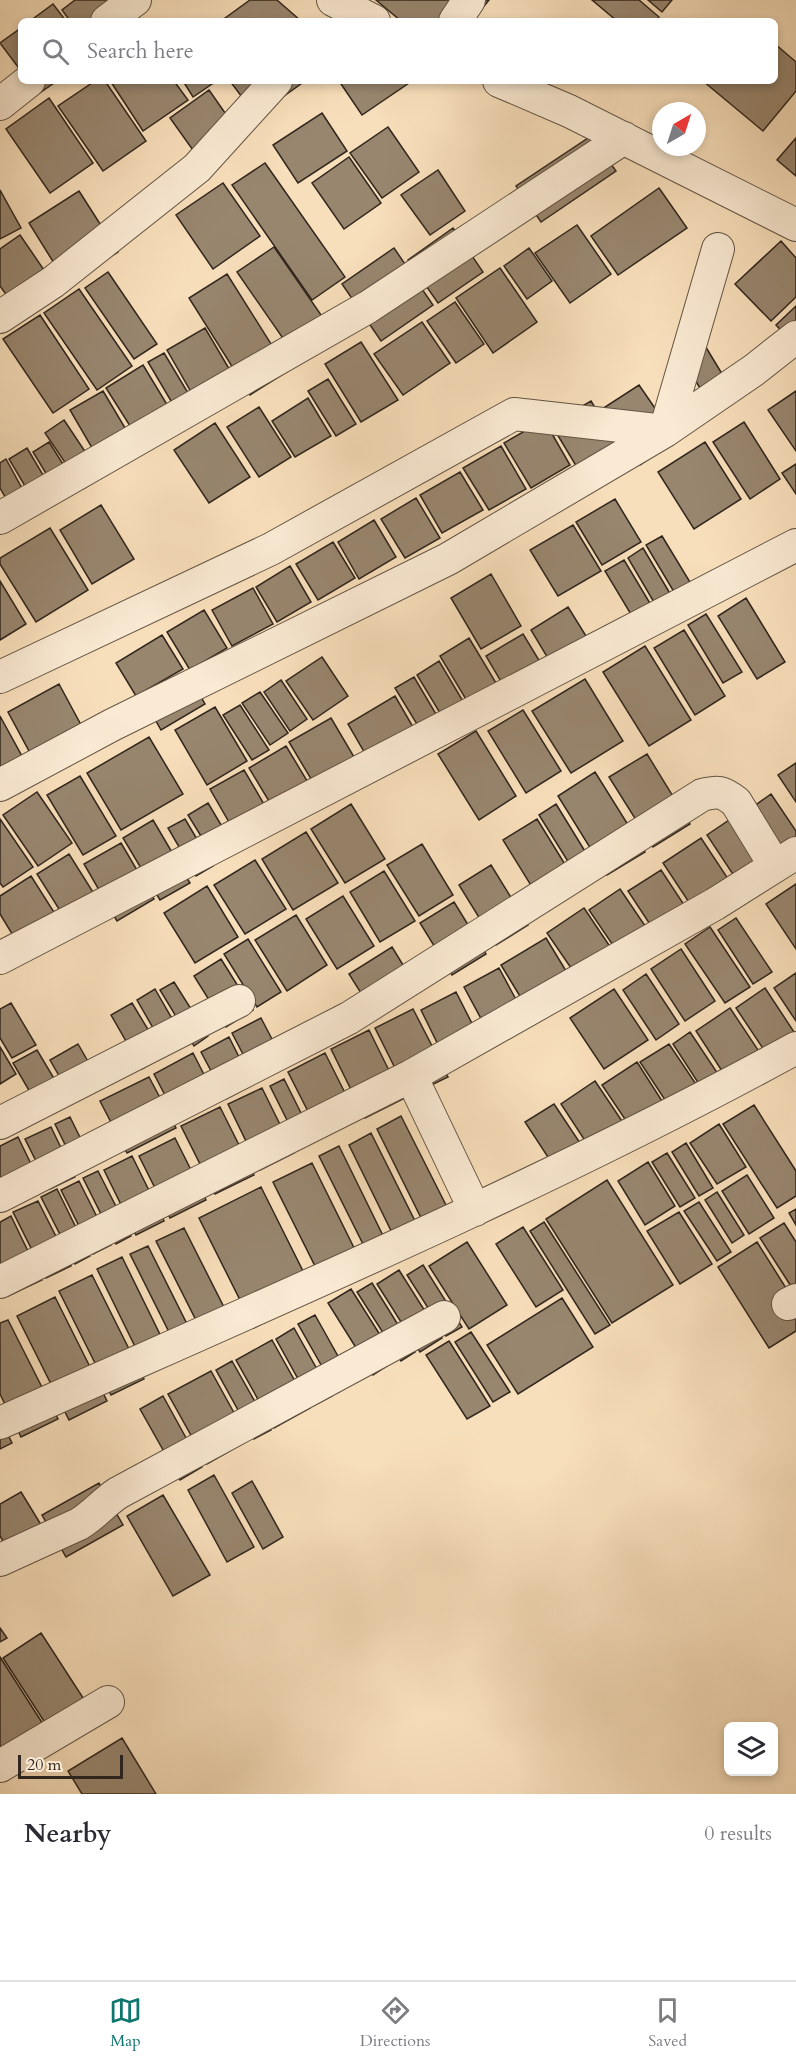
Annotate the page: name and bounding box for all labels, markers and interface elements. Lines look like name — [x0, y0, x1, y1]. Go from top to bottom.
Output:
search box — [18, 18, 778, 84]
icon: search — [39, 35, 72, 68]
text: Search here — [87, 36, 194, 66]
north arrow — [652, 102, 706, 156]
map controls — [724, 1722, 778, 1776]
button: layers — [724, 1722, 778, 1776]
scale bar — [18, 1752, 123, 1780]
text: 20 m — [27, 1754, 61, 1776]
text: Nearby — [24, 1816, 112, 1851]
text: 0 results — [704, 1820, 772, 1847]
tab: Map — [109, 1994, 142, 2052]
tab: Directions — [360, 1994, 430, 2052]
tab: Saved — [648, 1994, 687, 2052]

